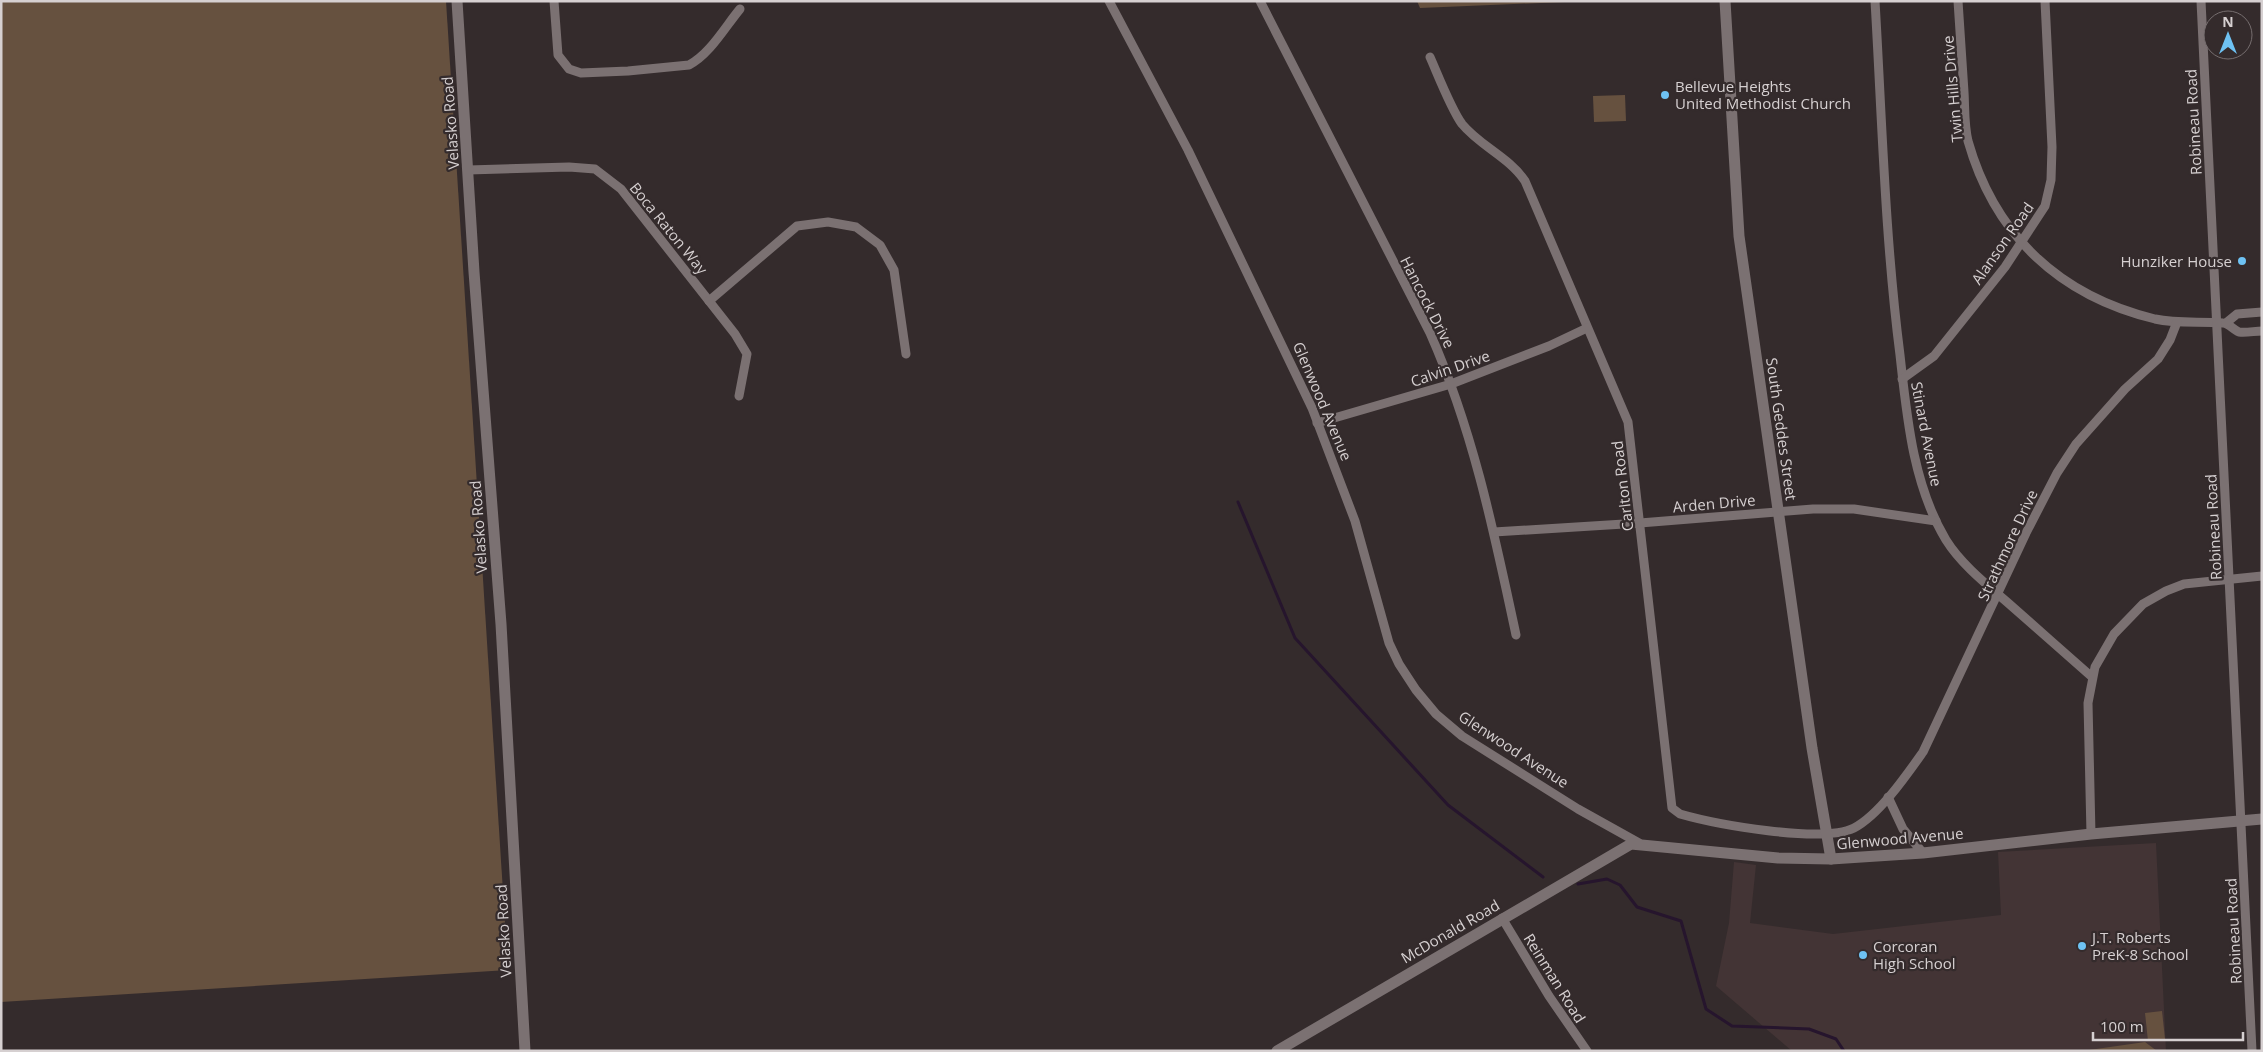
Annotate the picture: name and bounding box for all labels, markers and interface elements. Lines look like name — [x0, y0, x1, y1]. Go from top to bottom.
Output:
north arrow — [2203, 10, 2253, 60]
text: N — [2222, 12, 2234, 31]
street label: Twin Hills Drive — [1937, 35, 1967, 143]
street label: Robineau Road — [2180, 69, 2206, 175]
street label: Velasko Road — [437, 76, 463, 170]
place label: Bellevue Heights United Methodist Church — [1675, 76, 1851, 113]
marker: Bellevue Heights United Methodist Church — [1659, 89, 1671, 101]
street label: Boca Raton Way — [626, 178, 713, 279]
street label: Alanson Road — [1966, 198, 2038, 288]
place label: Hunziker House — [2121, 251, 2232, 271]
street label: Hancock Drive — [1396, 253, 1460, 351]
marker: Hunziker House — [2236, 255, 2248, 267]
street label: Glenwood Avenue — [1289, 339, 1357, 463]
street label: Calvin Drive — [1408, 345, 1492, 391]
street label: South Geddes Street — [1762, 356, 1802, 502]
street label: Stinard Avenue — [1907, 380, 1947, 488]
street label: Carlton Road — [1607, 440, 1637, 532]
street label: Robineau Road — [2200, 474, 2226, 580]
street label: Velasko Road — [465, 480, 491, 574]
street label: Strathmore Drive — [1972, 486, 2042, 604]
street label: Arden Drive — [1672, 489, 1756, 517]
street label: Glenwood Avenue — [1455, 706, 1573, 792]
street label: Glenwood Avenue — [1836, 822, 1964, 854]
street label: Robineau Road — [2220, 878, 2246, 984]
street label: Velasko Road — [491, 884, 515, 978]
street label: McDonald Road — [1397, 895, 1503, 967]
place label: J.T. Roberts PreK-8 School — [2090, 927, 2189, 964]
street label: Reinman Road — [1520, 930, 1590, 1026]
place label: Corcoran High School — [1873, 936, 1956, 973]
marker: J.T. Roberts PreK-8 School — [2076, 940, 2088, 952]
marker: Corcoran High School — [1857, 949, 1869, 961]
scale bar — [2093, 1010, 2243, 1042]
text: 100 m — [2100, 1016, 2144, 1036]

